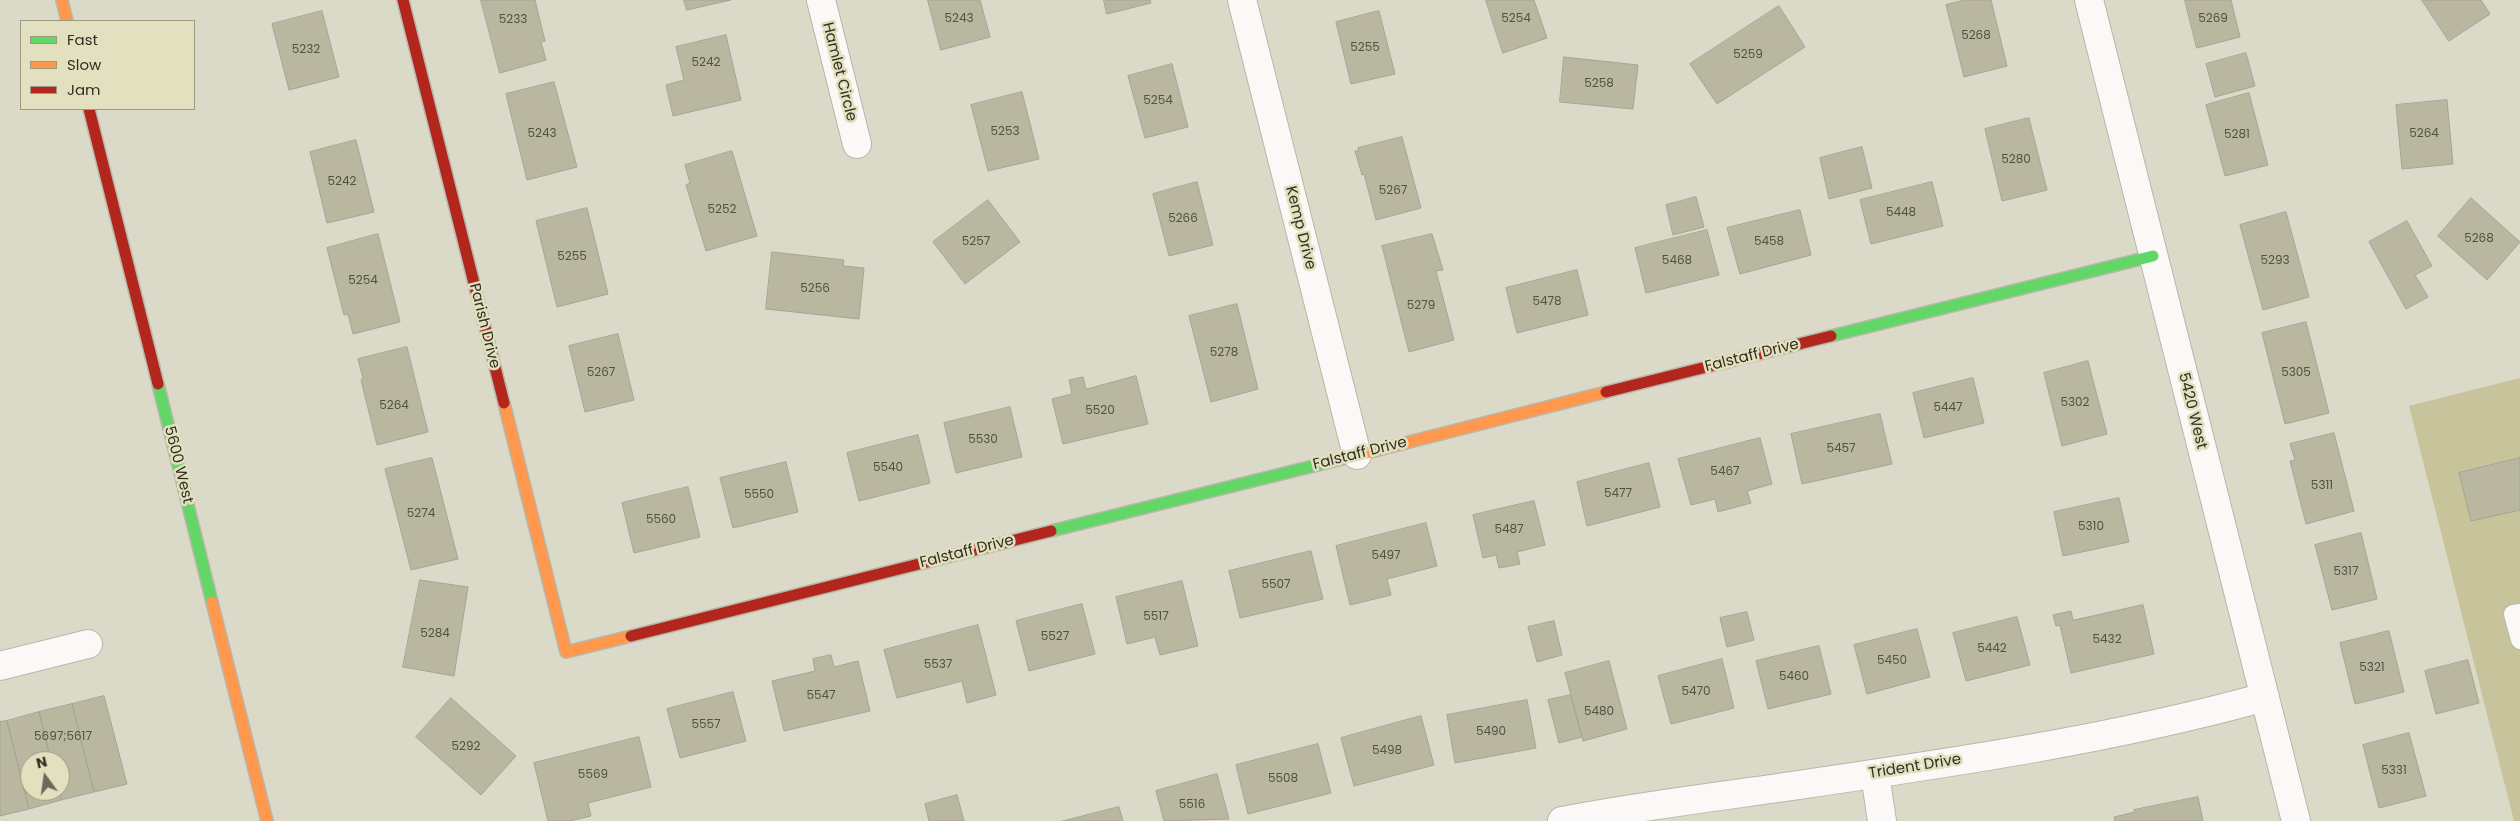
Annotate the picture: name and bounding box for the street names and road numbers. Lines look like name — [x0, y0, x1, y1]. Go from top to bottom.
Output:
street label: Hamlet Circle — [818, 21, 860, 123]
street label: Kemp Drive — [1281, 184, 1319, 272]
street label: Parish Drive — [465, 282, 503, 370]
street label: Falstaff Drive — [1703, 336, 1801, 376]
street label: 5420 West — [2174, 371, 2210, 451]
street label: 5600 West — [160, 424, 196, 506]
street label: Falstaff Drive — [1311, 434, 1409, 474]
street label: Falstaff Drive — [918, 532, 1016, 572]
street label: Trident Drive — [1867, 751, 1963, 783]

